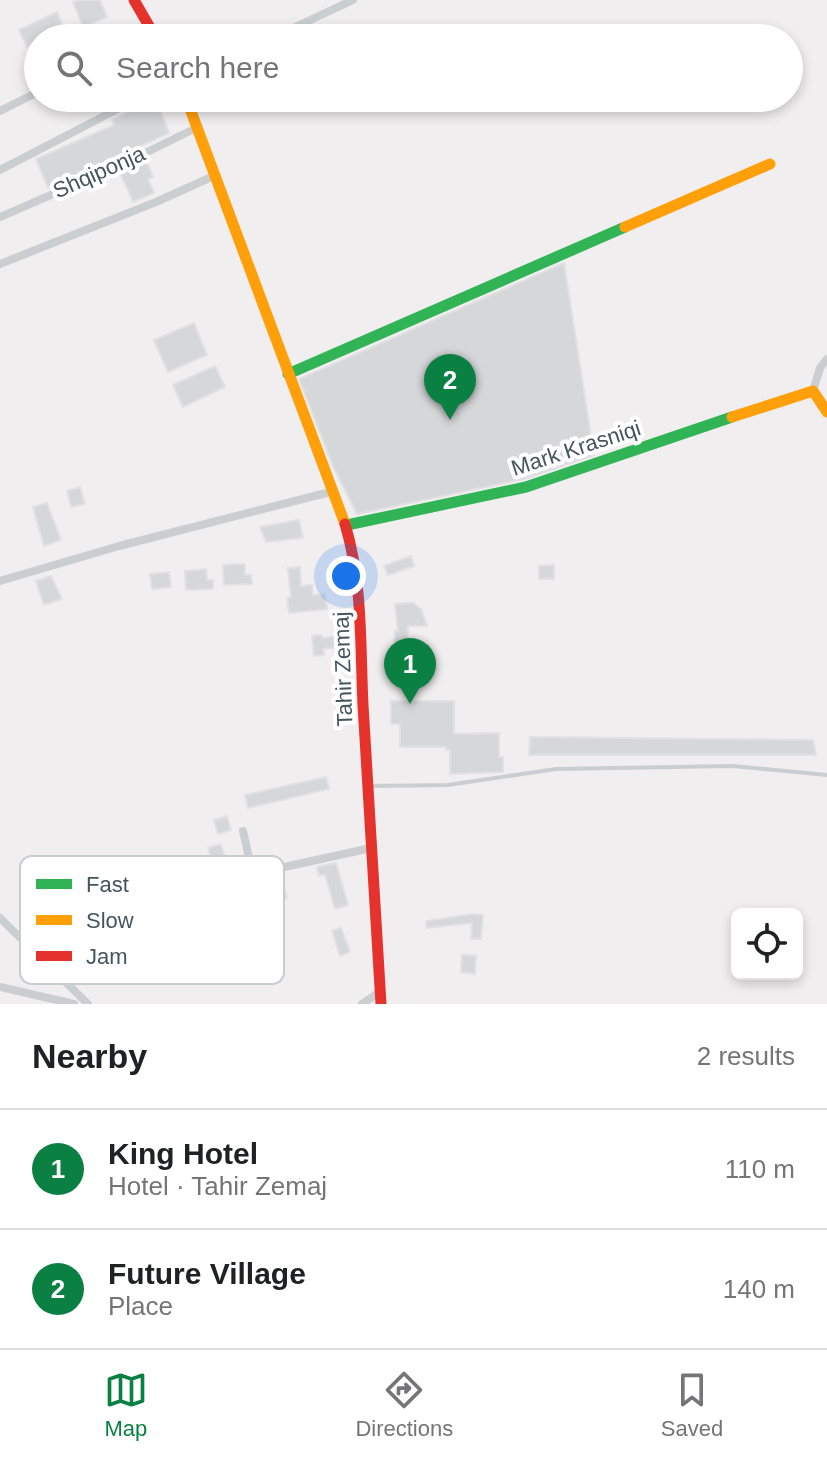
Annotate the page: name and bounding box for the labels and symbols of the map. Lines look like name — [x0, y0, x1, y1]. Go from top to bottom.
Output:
street label: Shqiponja — [49, 140, 149, 203]
pin: 2 — [424, 354, 476, 420]
street label: Mark Krasniqi — [508, 415, 644, 481]
your location — [326, 556, 366, 596]
street label: Tahir Zemaj — [329, 611, 357, 727]
pin: 1 — [384, 638, 436, 704]
legend — [20, 856, 284, 984]
text: Fast — [86, 872, 129, 897]
text: Slow — [86, 908, 134, 933]
text: Jam — [86, 944, 128, 969]

